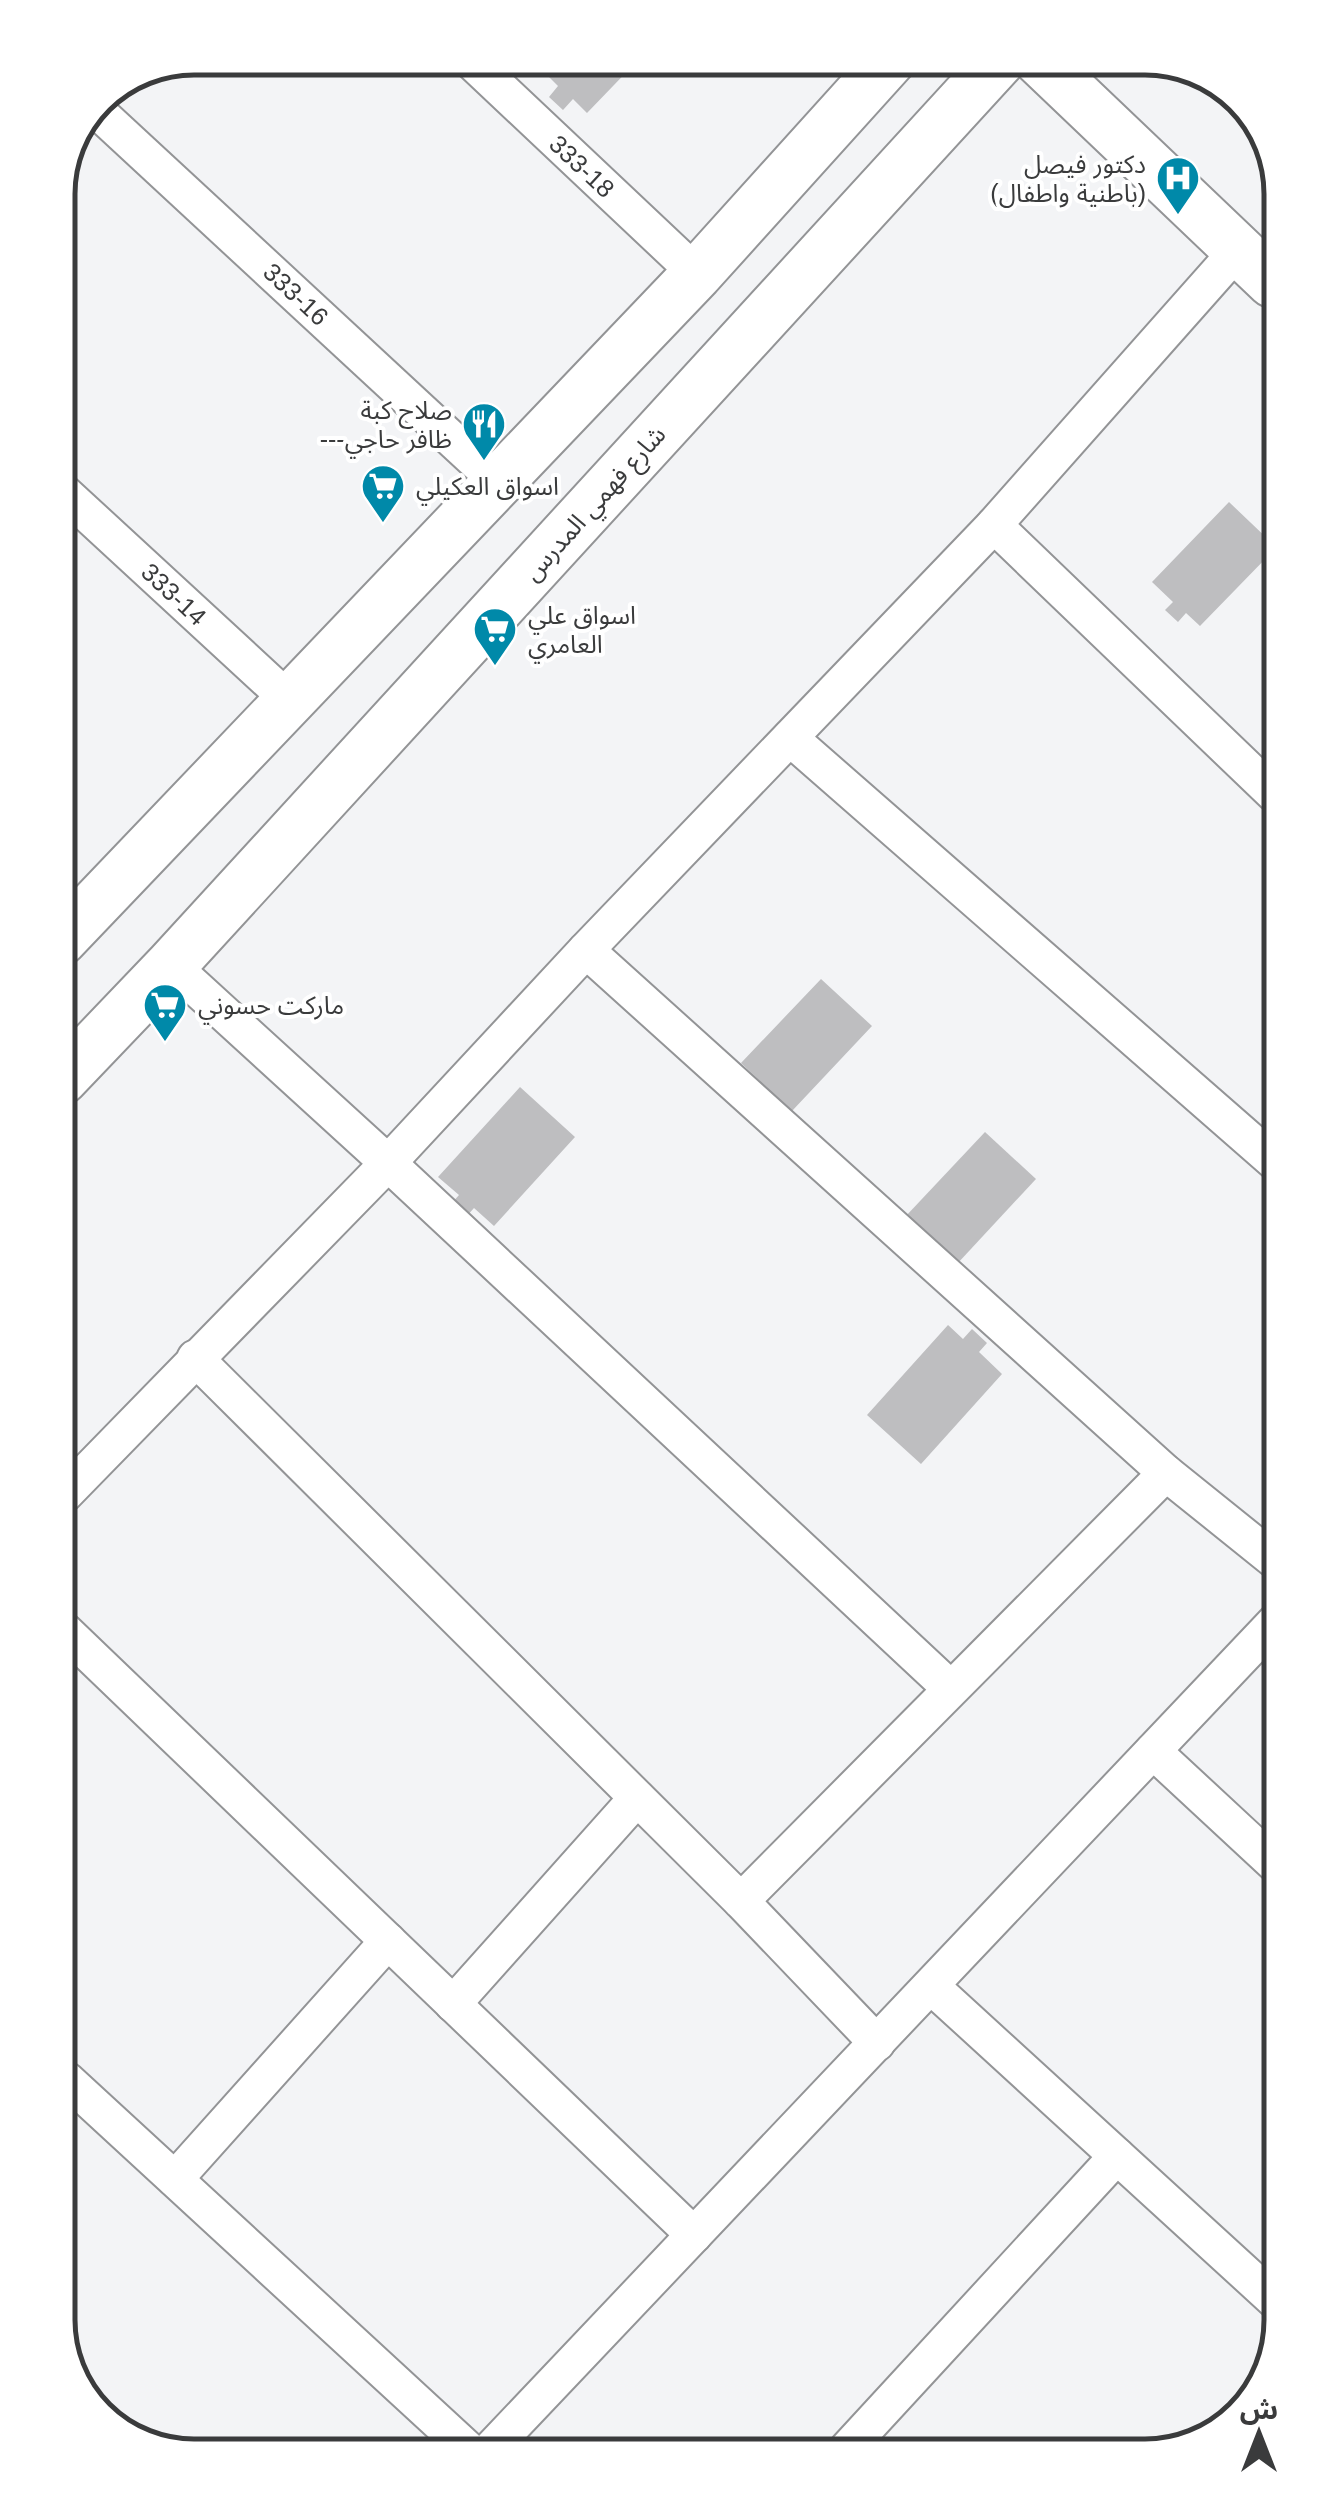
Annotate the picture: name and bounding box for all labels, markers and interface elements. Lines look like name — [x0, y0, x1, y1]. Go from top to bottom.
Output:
street label: 333-18 — [544, 129, 620, 203]
place label: دكتور فيصل (باطنية واطفال) — [990, 150, 1146, 208]
hospital icon: دكتور فيصل (باطنية واطفال) — [1155, 155, 1201, 216]
street label: 333-16 — [258, 257, 334, 331]
place label: صلاح كبة ---ظافر حاجي — [320, 396, 452, 459]
restaurant icon: صلاح كبة ---ظافر حاجي — [461, 401, 507, 462]
street label: شارع فهمي المدرس — [517, 420, 675, 590]
supermarket icon: اسواق العكيلي — [360, 463, 406, 524]
place label: اسواق العكيلي — [416, 472, 559, 506]
street label: 333-14 — [136, 557, 212, 631]
place label: اسواق علي العامري — [528, 601, 636, 664]
supermarket icon: اسواق علي العامري — [472, 606, 518, 667]
supermarket icon: ماركت حسوني — [142, 982, 188, 1043]
place label: ماركت حسوني — [198, 991, 344, 1025]
north arrow — [1209, 2384, 1309, 2484]
text: ش — [1240, 2394, 1278, 2425]

